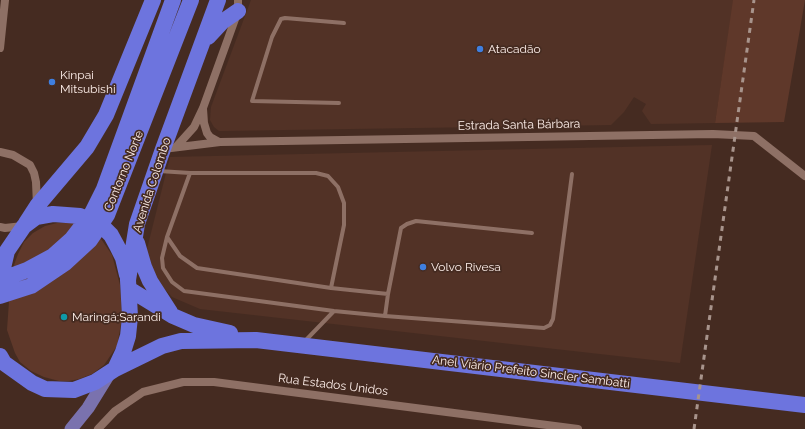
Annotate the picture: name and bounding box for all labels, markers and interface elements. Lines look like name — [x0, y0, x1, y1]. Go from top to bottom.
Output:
place label: Atacadão — [488, 42, 541, 56]
marker: Atacadão — [475, 44, 485, 54]
place label: Kinpai Mitsubishi — [60, 68, 116, 96]
marker: Kinpai Mitsubishi — [47, 77, 57, 87]
street label: Estrada Santa Bárbara — [458, 117, 580, 133]
street label: Contorno Norte — [101, 128, 147, 214]
street label: Avenida Colombo — [130, 136, 174, 234]
place label: Volvo Rivesa — [431, 260, 501, 274]
marker: Volvo Rivesa — [418, 262, 428, 272]
place label: Maringá;Sarandi — [72, 310, 161, 324]
marker: Maringá;Sarandi — [59, 312, 69, 322]
street label: Anel Viário Prefeito Sincler Sambatti — [431, 353, 631, 391]
street label: Rua Estados Unidos — [277, 371, 389, 399]

